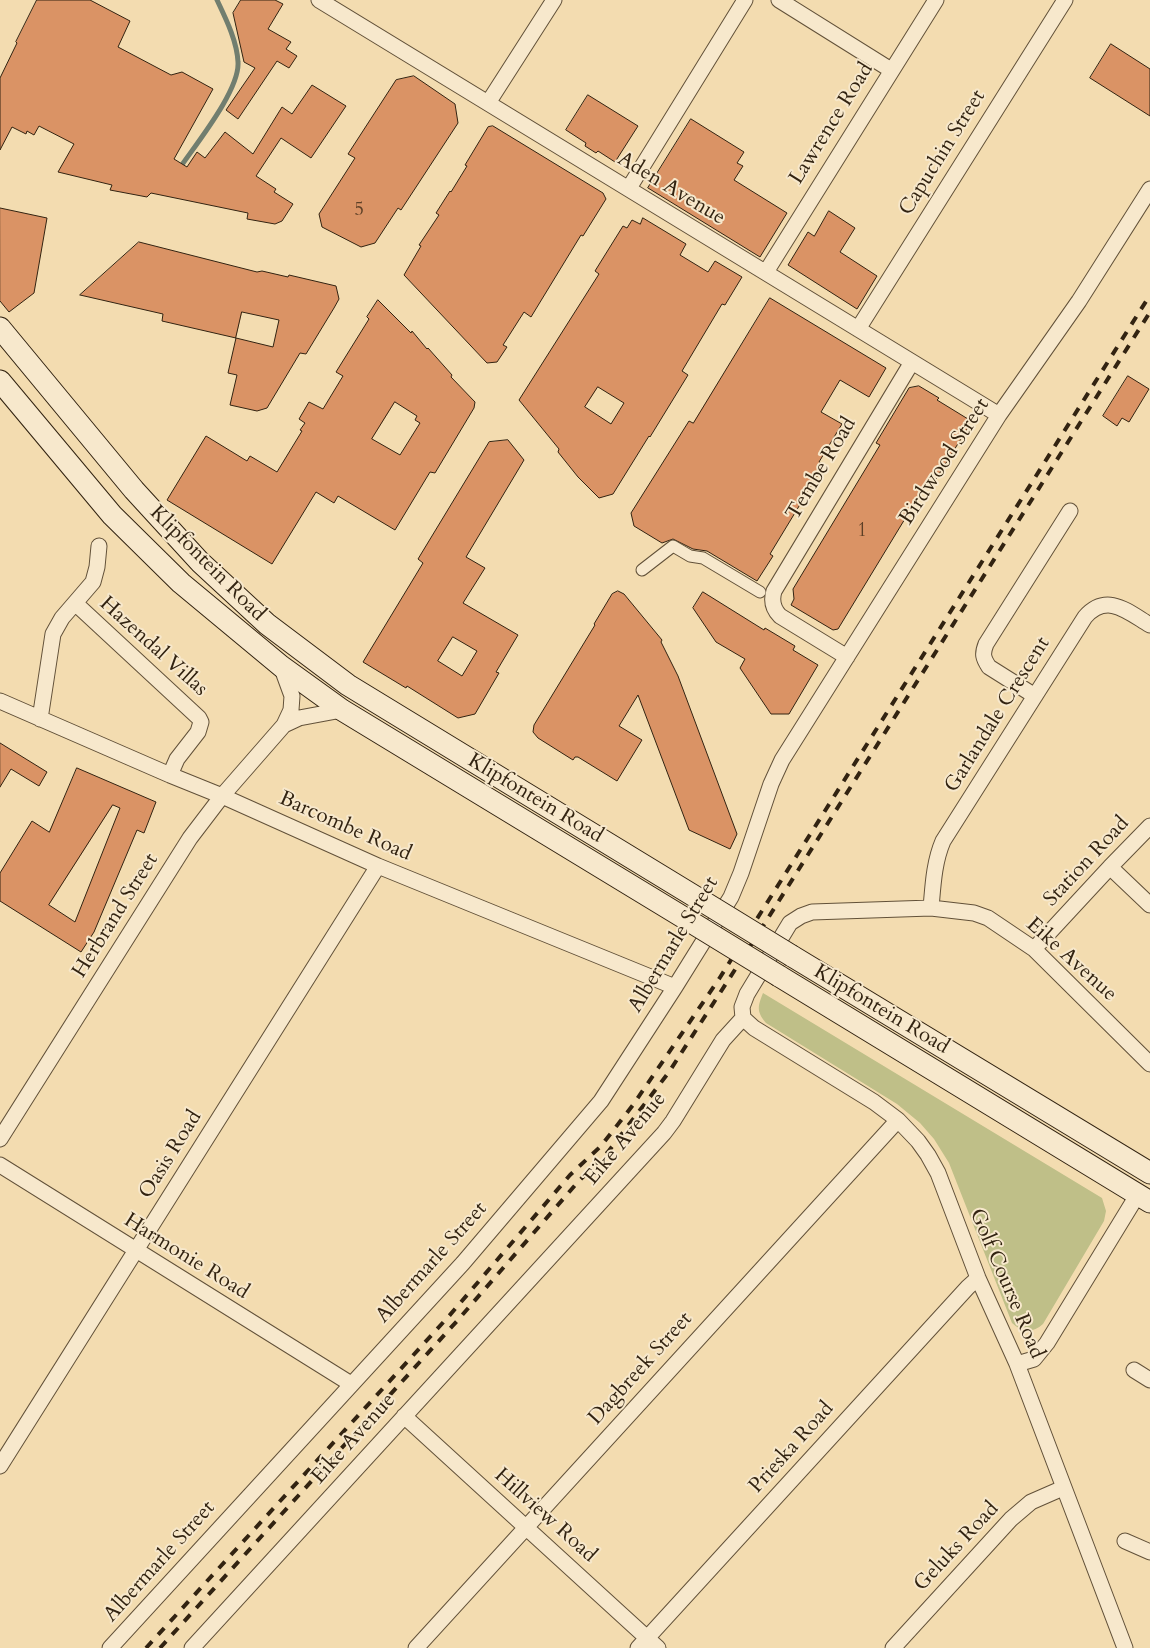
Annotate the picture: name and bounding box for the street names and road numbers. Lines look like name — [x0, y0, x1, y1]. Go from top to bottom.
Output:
street label: Lawrence Road — [785, 59, 879, 189]
street label: Capuchin Street — [894, 86, 992, 220]
street label: Aden Avenue — [613, 147, 729, 231]
street label: Birdwood Street — [895, 394, 995, 530]
street label: Tembe Road — [782, 413, 862, 525]
street label: Klipfontein Road — [144, 501, 270, 627]
street label: Hazendal Villas — [94, 592, 212, 702]
street label: Garlandale Crescent — [940, 633, 1056, 797]
street label: Klipfontein Road — [463, 749, 607, 849]
street label: Barcombe Road — [275, 787, 415, 867]
street label: Station Road — [1039, 812, 1135, 912]
street label: Herbrand Street — [68, 849, 164, 983]
street label: Albermarle Street — [623, 872, 725, 1018]
street label: Eike Avenue — [1020, 913, 1122, 1007]
street label: Klipfontein Road — [809, 960, 953, 1060]
street label: Eike Avenue — [580, 1087, 672, 1191]
street label: Oasis Road — [134, 1106, 208, 1204]
street label: Albermarle Street — [371, 1197, 493, 1329]
street label: Golf Course Road — [963, 1205, 1049, 1363]
street label: Harmonie Road — [119, 1209, 253, 1305]
street label: Dagbreek Street — [584, 1307, 698, 1431]
street label: Eike Avenue — [307, 1388, 401, 1490]
street label: Prieska Road — [744, 1397, 840, 1499]
street label: Hillview Road — [489, 1464, 601, 1568]
street label: Albermarle Street — [99, 1496, 221, 1628]
street label: Geluks Road — [909, 1497, 1005, 1597]

